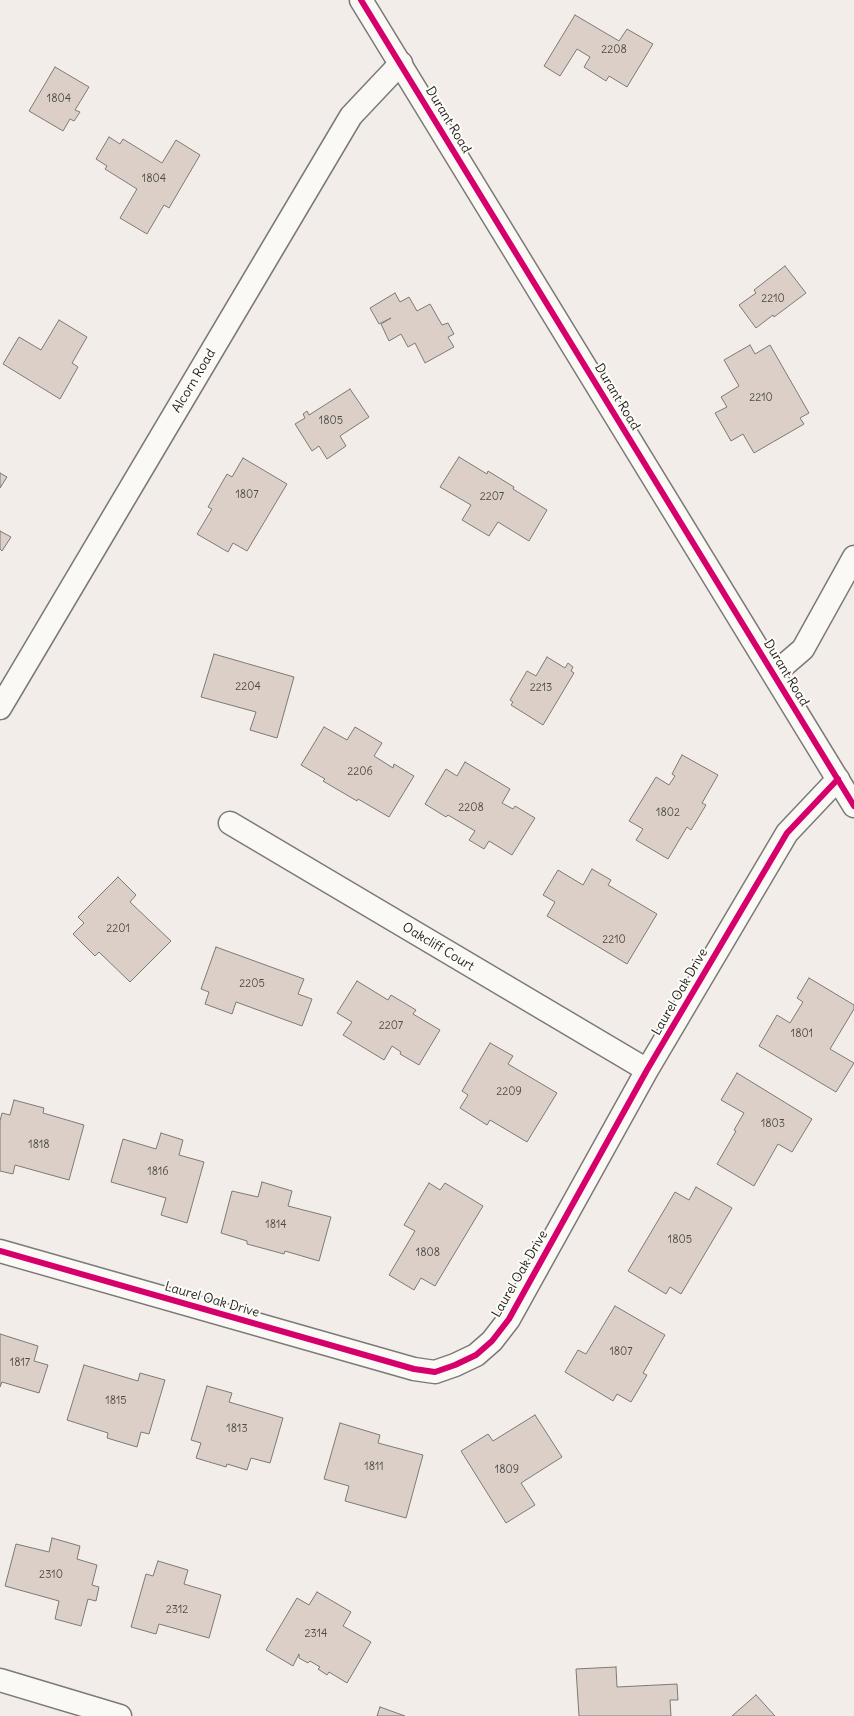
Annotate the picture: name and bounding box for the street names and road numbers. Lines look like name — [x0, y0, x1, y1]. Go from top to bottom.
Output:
street label: Durant Road — [422, 84, 474, 156]
street label: Alcorn Road — [169, 346, 219, 416]
street label: Durant Road — [591, 361, 643, 433]
street label: Durant Road — [760, 637, 812, 709]
street label: Oakcliff Court — [399, 919, 477, 975]
street label: Laurel Oak Drive — [649, 946, 711, 1038]
street label: Laurel Oak Drive — [489, 1228, 551, 1320]
street label: Laurel Oak Drive — [163, 1279, 261, 1321]

